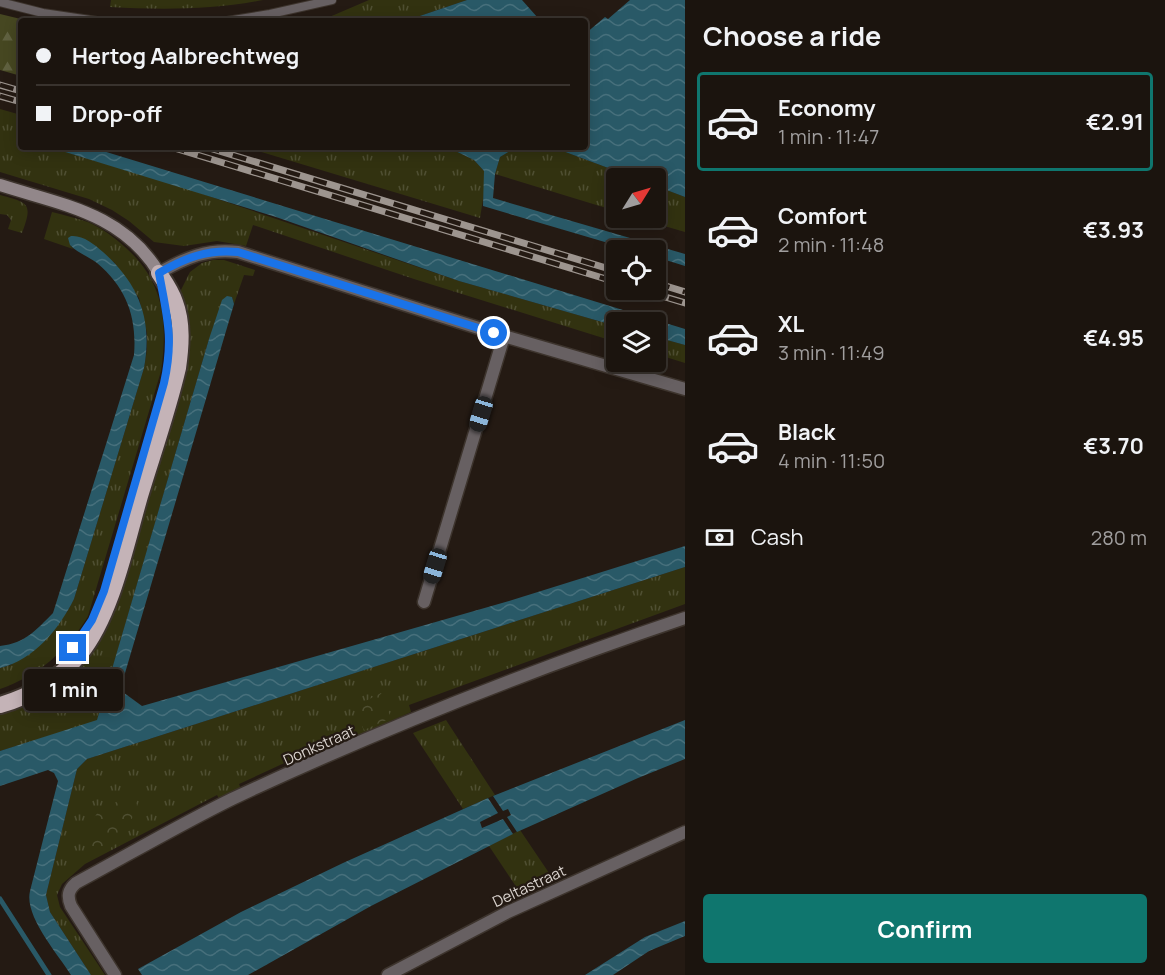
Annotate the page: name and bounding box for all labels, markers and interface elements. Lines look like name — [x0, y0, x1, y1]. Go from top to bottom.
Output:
text: Choose a ride — [703, 17, 881, 54]
text: Hertog Aalbrechtweg — [72, 41, 299, 71]
text: Economy — [778, 93, 876, 123]
icon: car — [706, 95, 760, 149]
text: Drop-off — [72, 99, 162, 129]
text: €2.91 — [1086, 107, 1144, 137]
text: 1 min · 11:47 — [778, 123, 879, 150]
north arrow — [606, 168, 666, 228]
map controls — [606, 168, 666, 372]
text: Comfort — [778, 201, 867, 231]
icon: car — [706, 203, 760, 257]
text: €3.93 — [1083, 215, 1144, 245]
text: 2 min · 11:48 — [778, 231, 884, 258]
button: locate — [606, 240, 666, 300]
text: XL — [778, 309, 804, 339]
icon: car — [706, 311, 760, 365]
button: layers — [606, 312, 666, 372]
route start — [480, 319, 507, 346]
text: €4.95 — [1083, 323, 1144, 353]
text: 3 min · 11:49 — [778, 339, 885, 366]
car — [467, 394, 495, 434]
text: Black — [778, 417, 835, 447]
icon: car — [706, 419, 760, 473]
text: €3.70 — [1083, 431, 1144, 461]
text: 4 min · 11:50 — [778, 447, 885, 474]
icon: cash — [703, 521, 736, 554]
text: Cash — [751, 522, 804, 552]
text: 280 m — [1091, 524, 1147, 551]
car — [421, 546, 449, 586]
route end — [59, 634, 86, 661]
callout: 1 min — [23, 669, 122, 711]
text: 1 min — [49, 676, 98, 703]
street label: Donkstraat — [280, 720, 358, 770]
street label: Deltastraat — [489, 860, 569, 912]
button: Confirm — [703, 894, 1147, 963]

